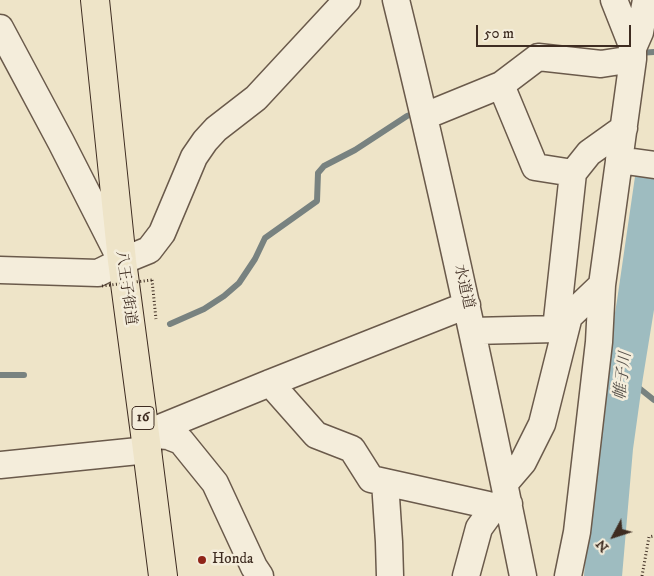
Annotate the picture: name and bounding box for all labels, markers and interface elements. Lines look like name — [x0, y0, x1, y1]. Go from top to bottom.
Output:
scale bar — [479, 15, 634, 47]
text: 50 m — [484, 24, 514, 43]
street label: 八王子街道 — [111, 250, 139, 326]
street label: 水道道 — [449, 263, 477, 311]
water label: 帷子川 — [612, 351, 636, 401]
road number: 16 — [132, 406, 154, 429]
north arrow — [589, 511, 639, 561]
text: N — [592, 535, 613, 556]
place label: Honda — [212, 551, 253, 569]
marker: Honda — [196, 554, 208, 566]

